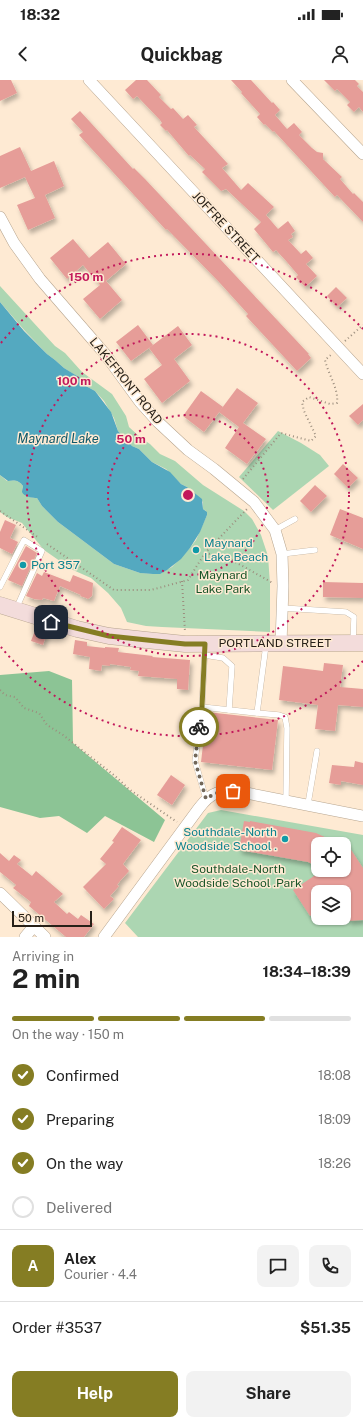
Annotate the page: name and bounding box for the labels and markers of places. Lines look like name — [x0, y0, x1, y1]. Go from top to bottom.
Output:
centre of rings — [181, 488, 195, 502]
place label: Maynard Lake Beach — [204, 536, 268, 564]
marker: Maynard Lake Beach — [191, 545, 201, 555]
place label: Port 357 — [31, 558, 80, 572]
marker: Port 357 — [18, 560, 28, 570]
pin — [34, 605, 68, 639]
pin — [216, 774, 250, 808]
place label: Southdale-North Woodside School . — [175, 825, 277, 853]
marker: Southdale-North Woodside School . — [280, 834, 290, 844]

